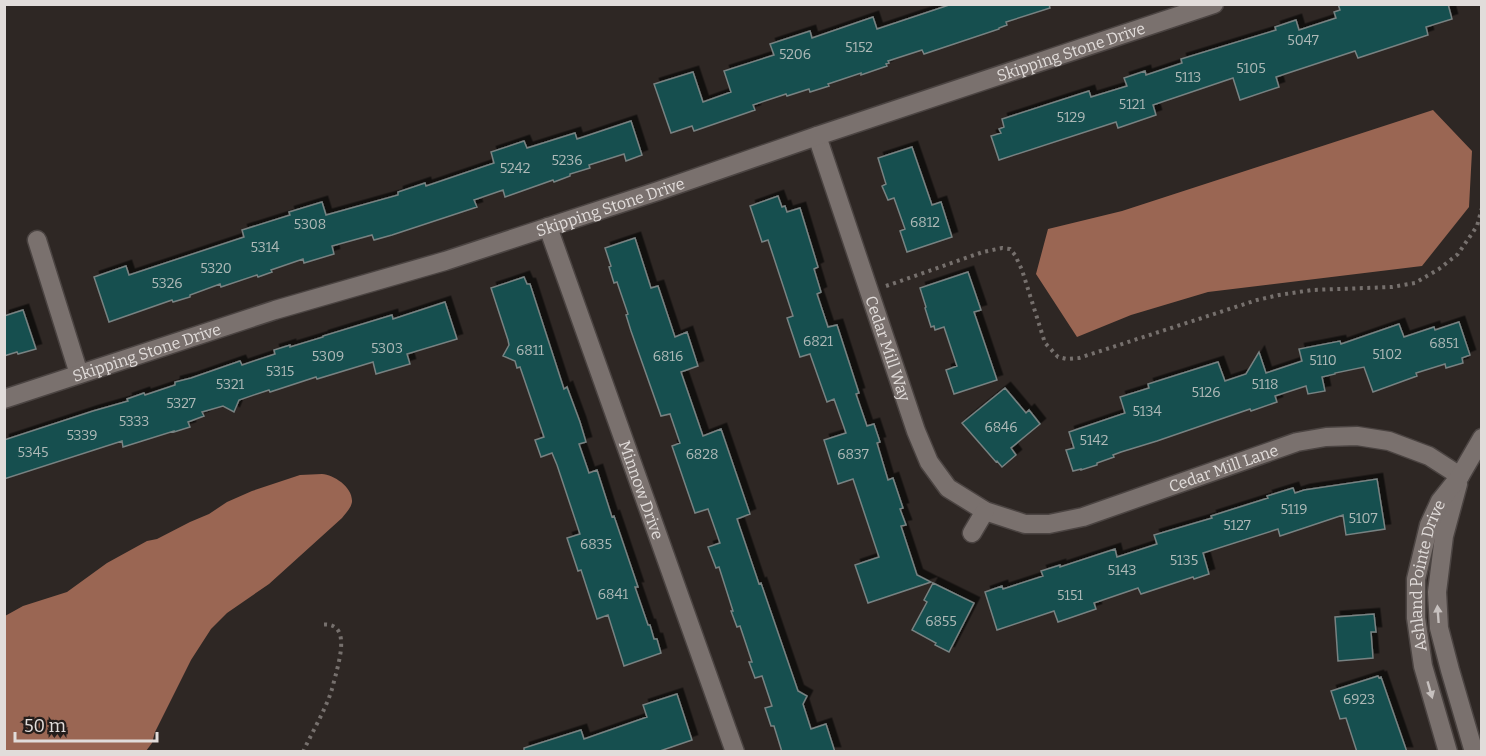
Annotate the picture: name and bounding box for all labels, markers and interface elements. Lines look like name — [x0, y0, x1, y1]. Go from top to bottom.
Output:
street label: Skipping Stone Drive — [994, 18, 1147, 85]
house number: 5047 — [1287, 32, 1319, 49]
house number: 5152 — [845, 39, 873, 56]
house number: 5206 — [779, 46, 811, 63]
house number: 5105 — [1236, 60, 1266, 77]
house number: 5113 — [1175, 69, 1201, 86]
house number: 5121 — [1119, 96, 1145, 113]
house number: 5129 — [1057, 109, 1085, 126]
house number: 5236 — [551, 152, 583, 169]
house number: 5242 — [500, 160, 530, 177]
street label: Skipping Stone Drive — [533, 173, 687, 240]
house number: 6812 — [910, 214, 940, 231]
house number: 5308 — [294, 216, 326, 233]
house number: 5314 — [251, 239, 280, 256]
house number: 5320 — [200, 260, 232, 277]
house number: 5326 — [152, 275, 182, 292]
street label: Cedar Mill Way — [862, 293, 915, 404]
street label: Skipping Stone Drive — [70, 319, 223, 385]
house number: 6821 — [803, 333, 833, 350]
house number: 6851 — [1429, 335, 1459, 352]
house number: 5303 — [371, 340, 403, 357]
house number: 6811 — [516, 342, 544, 359]
house number: 5102 — [1372, 346, 1402, 363]
house number: 5309 — [312, 348, 344, 365]
house number: 6816 — [653, 348, 683, 365]
house number: 5110 — [1309, 352, 1337, 369]
house number: 5315 — [266, 363, 294, 380]
house number: 5321 — [216, 376, 245, 393]
house number: 5118 — [1251, 376, 1279, 393]
house number: 5126 — [1192, 384, 1220, 401]
house number: 5327 — [166, 395, 196, 412]
house number: 5134 — [1132, 403, 1162, 420]
house number: 5333 — [119, 413, 149, 430]
house number: 6846 — [984, 419, 1018, 436]
house number: 5339 — [66, 427, 98, 444]
house number: 5142 — [1080, 432, 1108, 449]
street label: Minnow Drive — [615, 438, 668, 542]
street label: Cedar Mill Lane — [1166, 440, 1281, 496]
house number: 5345 — [18, 444, 48, 461]
house number: 6828 — [686, 446, 718, 463]
house number: 6837 — [837, 446, 869, 463]
street label: Ashland Pointe Drive — [1407, 497, 1449, 653]
house number: 5119 — [1281, 501, 1307, 518]
house number: 5107 — [1349, 510, 1378, 527]
house number: 5127 — [1223, 517, 1251, 534]
house number: 6835 — [580, 536, 612, 553]
house number: 5135 — [1170, 552, 1198, 569]
house number: 5143 — [1107, 562, 1137, 579]
house number: 6841 — [598, 586, 629, 603]
house number: 5151 — [1057, 587, 1083, 604]
one-way arrow — [1434, 604, 1443, 623]
house number: 6855 — [925, 613, 957, 630]
one-way arrow — [1425, 681, 1435, 699]
house number: 6923 — [1343, 691, 1375, 708]
scale bar — [15, 705, 158, 743]
text: 50 m — [24, 715, 66, 737]

